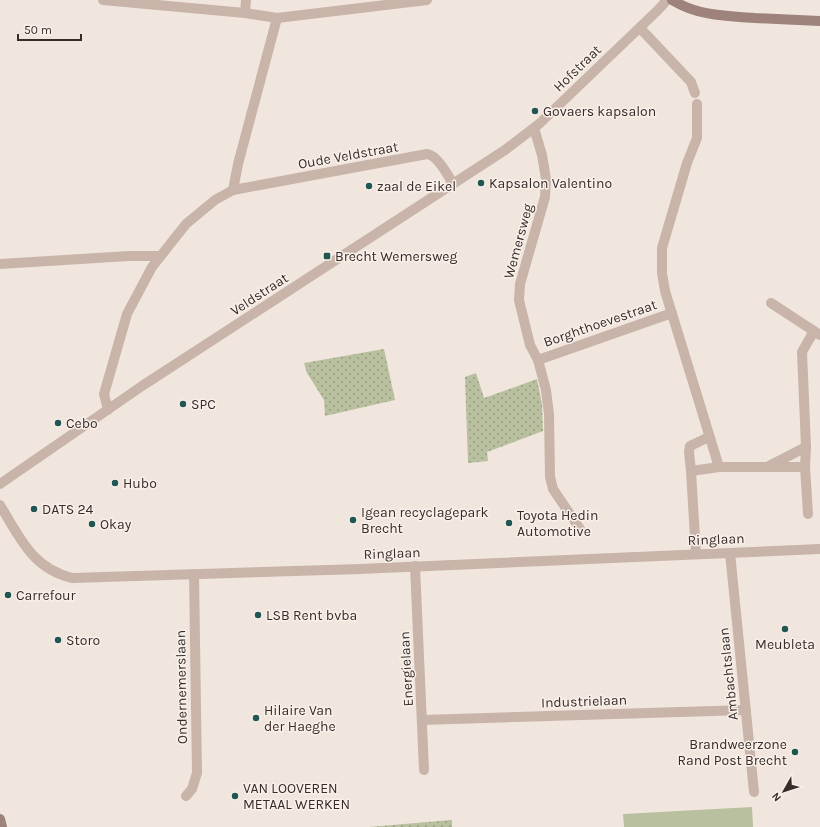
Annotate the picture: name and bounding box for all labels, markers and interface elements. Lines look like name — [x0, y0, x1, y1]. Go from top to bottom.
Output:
scale bar — [18, 16, 81, 42]
text: 50 m — [24, 23, 52, 37]
street label: Hofstraat — [550, 41, 605, 95]
place label: Govaers kapsalon — [543, 103, 656, 120]
marker: Govaers kapsalon — [530, 106, 540, 116]
street label: Oude Veldstraat — [297, 138, 400, 173]
place label: Kapsalon Valentino — [489, 175, 612, 192]
place label: zaal de Eikel — [377, 178, 456, 195]
marker: Kapsalon Valentino — [476, 178, 486, 188]
marker: zaal de Eikel — [364, 181, 374, 191]
street label: Wemersweg — [500, 202, 537, 281]
place label: Brecht Wemersweg — [335, 248, 458, 265]
marker: Brecht Wemersweg — [322, 251, 332, 261]
street label: Veldstraat — [227, 270, 291, 319]
street label: Borghthoevestraat — [541, 296, 659, 351]
place label: SPC — [191, 396, 216, 413]
marker: SPC — [178, 399, 188, 409]
place label: Cebo — [66, 415, 98, 432]
marker: Cebo — [53, 418, 63, 428]
place label: Hubo — [123, 475, 157, 492]
marker: Hubo — [110, 478, 120, 488]
place label: DATS 24 — [42, 501, 94, 518]
marker: DATS 24 — [29, 504, 39, 514]
place label: Igean recyclagepark Brecht — [361, 504, 488, 537]
place label: Toyota Hedin Automotive — [517, 507, 598, 540]
marker: Igean recyclagepark Brecht — [348, 515, 358, 525]
place label: Okay — [100, 516, 132, 533]
marker: Toyota Hedin Automotive — [504, 518, 514, 528]
marker: Okay — [87, 519, 97, 529]
street label: Ringlaan — [687, 530, 745, 549]
street label: Ringlaan — [363, 544, 421, 563]
place label: Carrefour — [16, 587, 77, 604]
marker: Carrefour — [3, 590, 13, 600]
place label: LSB Rent bvba — [266, 607, 357, 624]
marker: LSB Rent bvba — [253, 610, 263, 620]
marker: Meubleta — [780, 624, 790, 634]
street label: Ambachtslaan — [715, 627, 742, 721]
street label: Ondernemerslaan — [172, 630, 191, 744]
street label: Energielaan — [396, 631, 417, 707]
place label: Storo — [66, 632, 100, 649]
marker: Storo — [53, 635, 63, 645]
place label: Meubleta — [755, 636, 815, 653]
street label: Industrielaan — [541, 692, 627, 711]
place label: Hilaire Van der Haeghe — [264, 702, 336, 735]
marker: Hilaire Van der Haeghe — [251, 713, 261, 723]
place label: Brandweerzone Rand Post Brecht — [677, 736, 787, 769]
marker: Brandweerzone Rand Post Brecht — [790, 747, 800, 757]
north arrow — [764, 771, 804, 811]
place label: VAN LOOVEREN METAAL WERKEN — [243, 780, 350, 813]
text: N — [769, 790, 784, 804]
marker: VAN LOOVEREN METAAL WERKEN — [230, 791, 240, 801]

